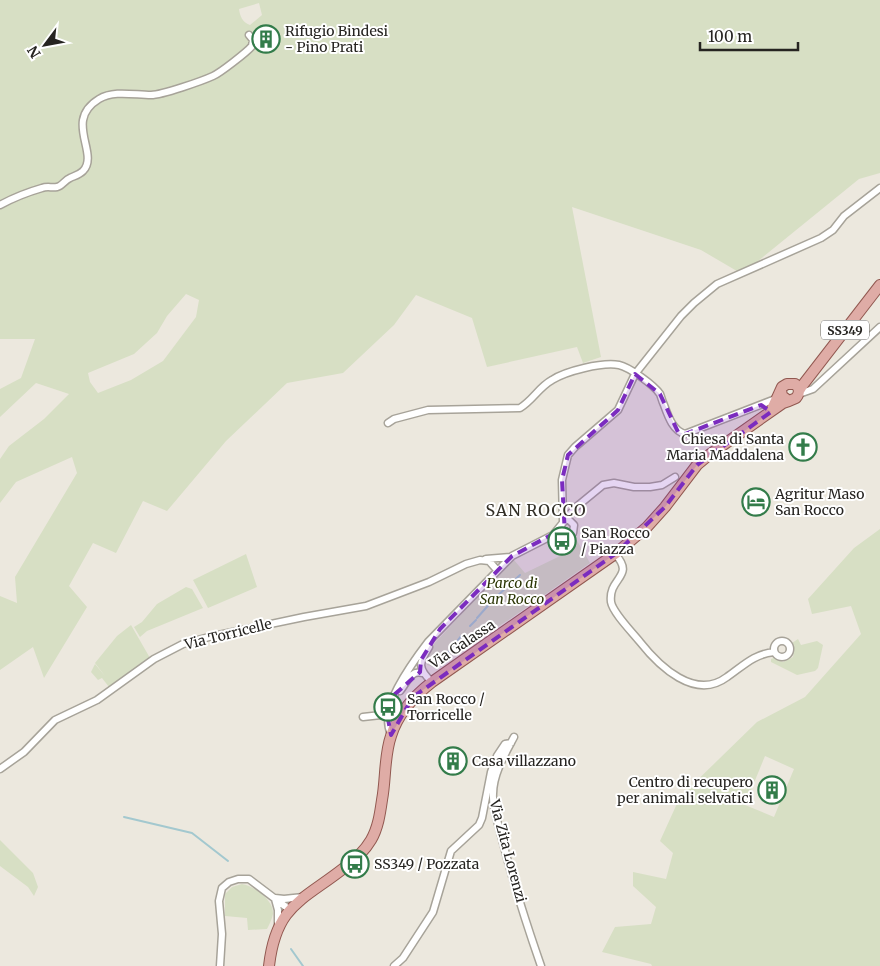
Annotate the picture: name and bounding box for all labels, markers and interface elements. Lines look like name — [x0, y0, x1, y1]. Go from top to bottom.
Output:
north arrow — [20, 20, 70, 70]
scale bar — [700, 20, 798, 52]
place label: Rifugio Bindesi - Pino Prati — [285, 22, 389, 56]
building icon: Rifugio Bindesi - Pino Prati — [251, 24, 281, 54]
text: 100 m — [708, 27, 752, 46]
text: N — [23, 42, 45, 61]
road number: SS349 — [821, 320, 869, 340]
place label: Chiesa di Santa Maria Maddalena — [666, 430, 784, 464]
church icon: Chiesa di Santa Maria Maddalena — [788, 432, 818, 462]
place label: Agritur Maso San Rocco — [774, 485, 864, 519]
hotel icon: Agritur Maso San Rocco — [741, 487, 771, 517]
district label: SAN ROCCO — [485, 500, 587, 520]
place label: San Rocco / Piazza — [581, 524, 650, 558]
bus stop icon: San Rocco / Piazza — [547, 526, 577, 556]
park label: Parco di San Rocco — [480, 574, 544, 608]
street label: Via Torricelle — [182, 614, 273, 654]
street label: Via Galassa — [425, 615, 499, 673]
place label: San Rocco / Torricelle — [407, 690, 485, 724]
bus stop icon: San Rocco / Torricelle — [373, 692, 403, 722]
building icon: Casa villazzano — [438, 746, 468, 776]
place label: Casa villazzano — [472, 752, 576, 770]
place label: Centro di recupero per animali selvatici — [617, 773, 753, 807]
building icon: Centro di recupero per animali selvatici — [757, 775, 787, 805]
street label: Via Zita Lorenzi — [485, 797, 531, 905]
bus stop icon: SS349 / Pozzata — [340, 849, 370, 879]
place label: SS349 / Pozzata — [374, 855, 480, 873]

